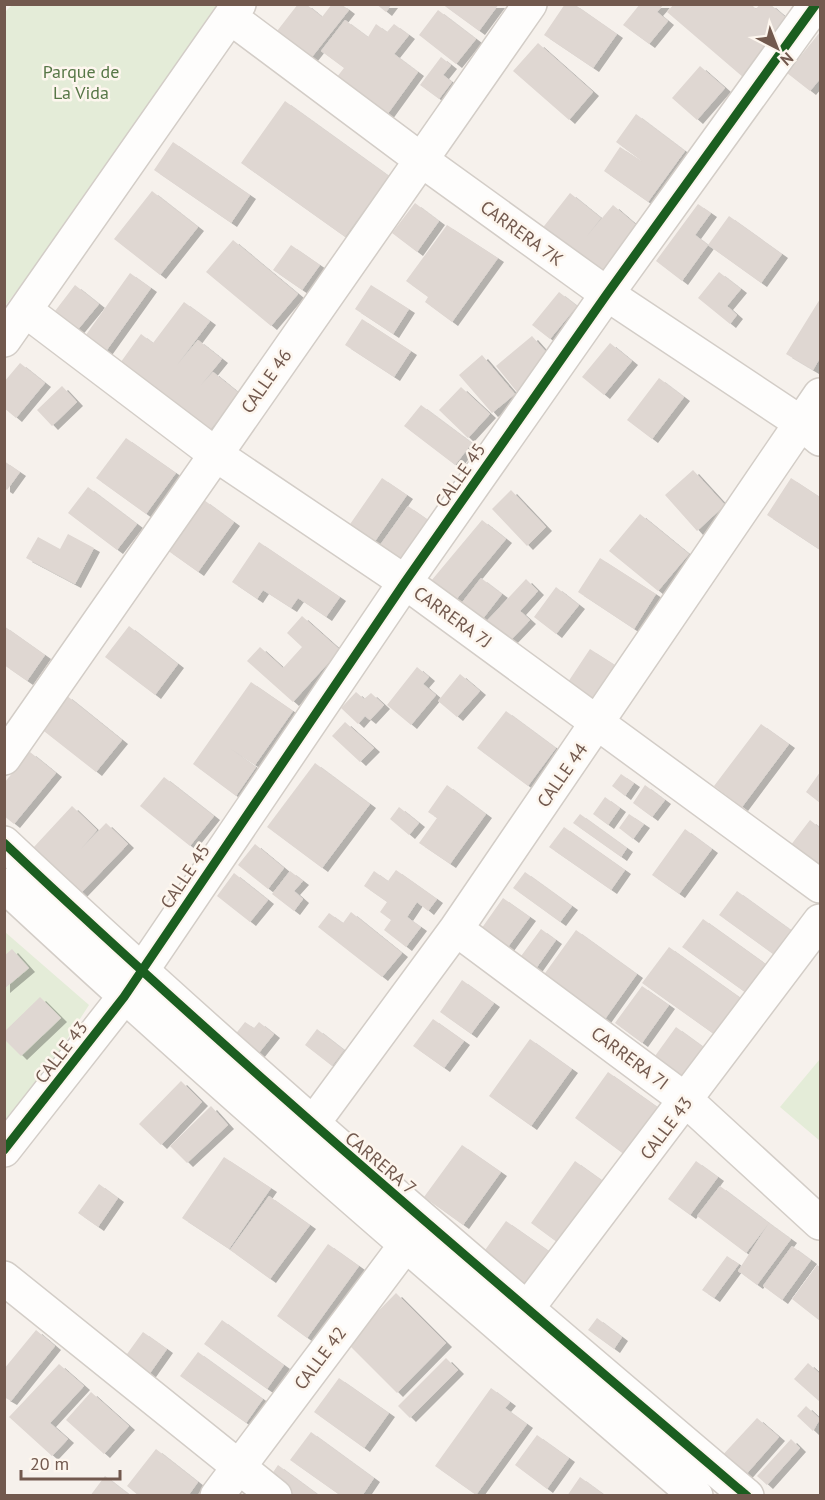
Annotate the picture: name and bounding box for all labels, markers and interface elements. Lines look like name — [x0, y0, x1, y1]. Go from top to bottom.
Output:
north arrow — [747, 18, 807, 78]
text: N — [776, 48, 798, 70]
park label: Parque de La Vida — [43, 60, 119, 104]
street label: CARRERA 7K — [476, 195, 568, 271]
street label: CALLE 46 — [236, 345, 296, 417]
street label: CALLE 45 — [430, 439, 490, 511]
street label: CARRERA 7J — [409, 581, 497, 653]
street label: CALLE 44 — [532, 738, 592, 811]
street label: CALLE 45 — [155, 839, 215, 913]
street label: CALLE 43 — [29, 1016, 93, 1088]
street label: CARRERA 7I — [587, 1021, 673, 1095]
street label: CALLE 43 — [635, 1092, 697, 1164]
street label: CARRERA 7 — [341, 1127, 421, 1199]
street label: CALLE 42 — [289, 1322, 351, 1394]
scale bar — [21, 1443, 120, 1481]
text: 20 m — [30, 1452, 69, 1475]

